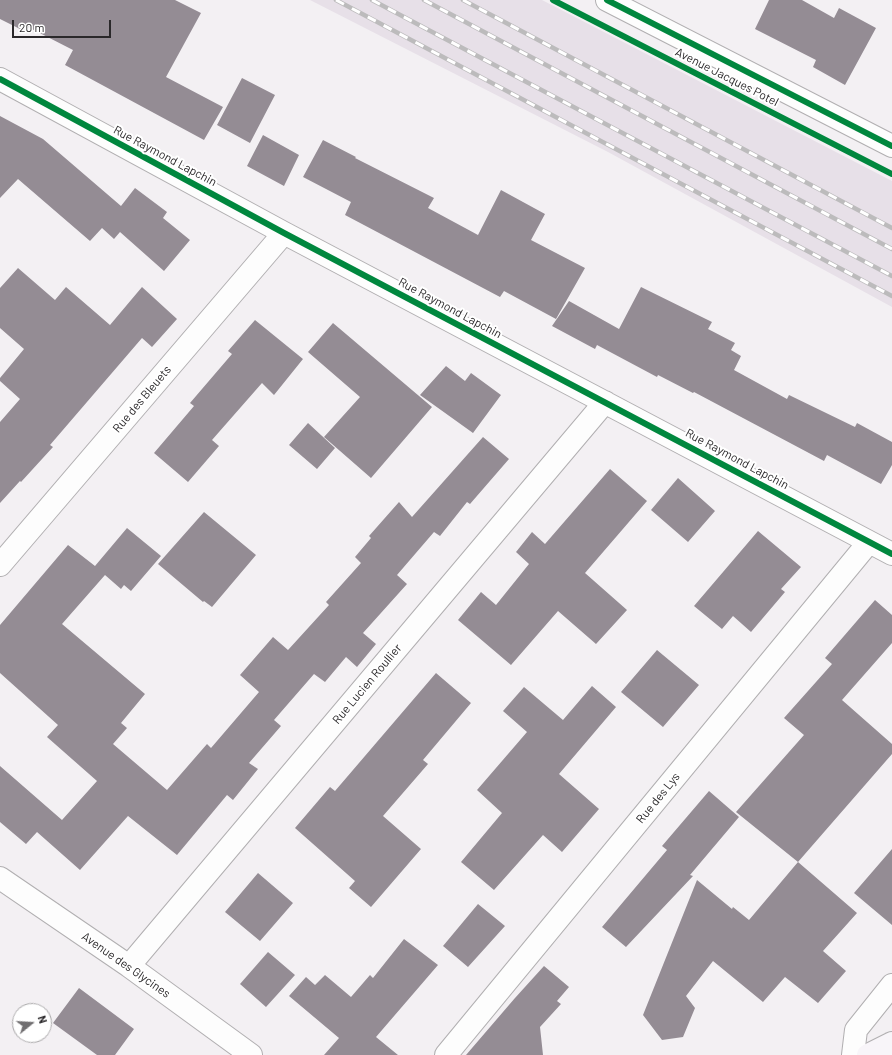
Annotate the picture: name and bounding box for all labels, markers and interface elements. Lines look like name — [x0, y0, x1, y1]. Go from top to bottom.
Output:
scale bar — [14, 12, 113, 38]
text: 20 m — [19, 20, 45, 34]
street label: Avenue Jacques Potel — [673, 45, 781, 109]
street label: Rue Raymond Lapchin — [111, 123, 219, 189]
street label: Rue Raymond Lapchin — [396, 275, 504, 341]
street label: Rue des Bleuets — [110, 363, 174, 435]
street label: Rue Raymond Lapchin — [683, 426, 791, 492]
street label: Rue Lucien Roullier — [329, 641, 405, 727]
street label: Rue des Lys — [633, 770, 683, 826]
street label: Avenue des Glycines — [79, 929, 173, 1001]
north arrow — [12, 1003, 52, 1043]
text: N — [36, 1014, 50, 1025]

